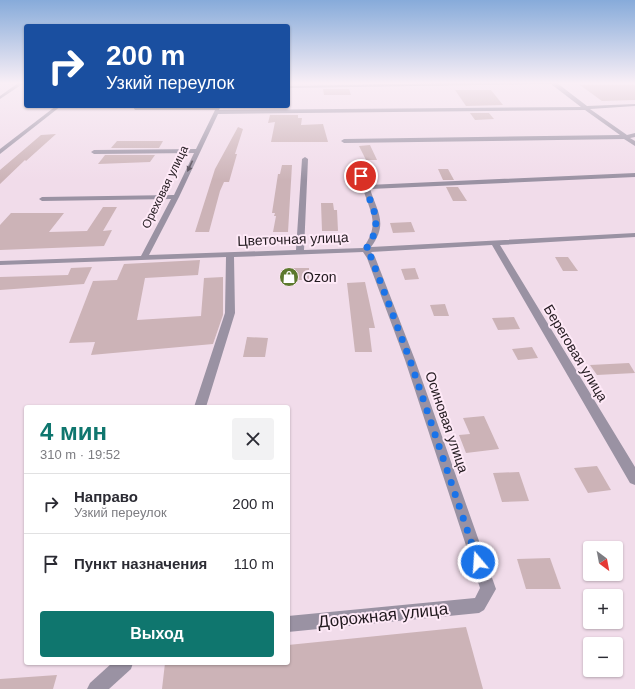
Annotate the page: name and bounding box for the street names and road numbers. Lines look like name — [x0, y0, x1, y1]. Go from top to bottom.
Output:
street label: Ореховая улица — [139, 143, 191, 231]
street label: Цветочная улица — [237, 229, 349, 249]
street label: Береговая улица — [541, 302, 611, 405]
street label: Осиновая улица — [422, 369, 472, 475]
street label: Дорожная улица — [317, 599, 450, 632]

